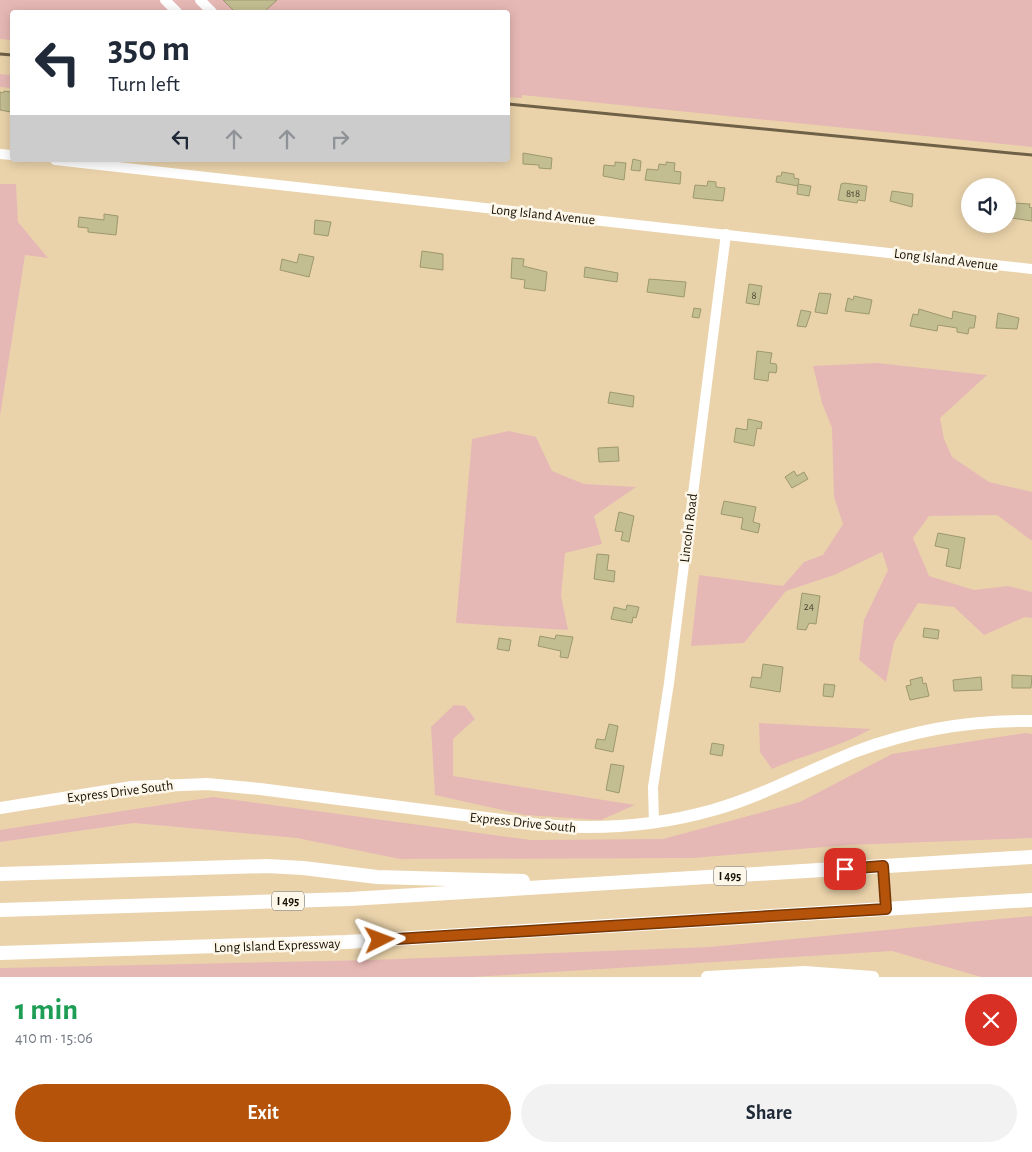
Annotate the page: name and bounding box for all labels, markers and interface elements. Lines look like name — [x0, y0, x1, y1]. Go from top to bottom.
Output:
icon: left — [25, 30, 90, 95]
text: 350 m — [108, 32, 190, 67]
text: Turn left — [108, 73, 180, 95]
icon: left — [167, 125, 195, 153]
icon: ahead — [220, 125, 248, 153]
icon: ahead — [273, 125, 301, 153]
icon: right — [326, 125, 354, 153]
map controls — [961, 178, 1016, 233]
button: sound — [961, 178, 1016, 233]
house number: 818 — [846, 188, 860, 199]
street label: Long Island Avenue — [490, 203, 596, 227]
street label: Long Island Avenue — [893, 247, 999, 273]
house number: 8 — [751, 290, 757, 301]
street label: Lincoln Road — [678, 493, 700, 563]
house number: 24 — [804, 601, 814, 612]
street label: Express Drive South — [66, 779, 174, 805]
street label: Express Drive South — [469, 810, 577, 836]
pin — [824, 848, 866, 890]
icon: arrive — [831, 855, 859, 883]
road number: I 495 — [714, 866, 746, 886]
road number: I 495 — [272, 891, 304, 910]
position arrow — [353, 913, 405, 965]
street label: Long Island Expressway — [214, 937, 341, 955]
button: close — [965, 994, 1017, 1046]
text: 1 min — [15, 995, 78, 1025]
text: 410 m · 15:06 — [15, 1030, 93, 1046]
button: Exit — [15, 1084, 511, 1142]
button: Share — [521, 1084, 1017, 1142]

